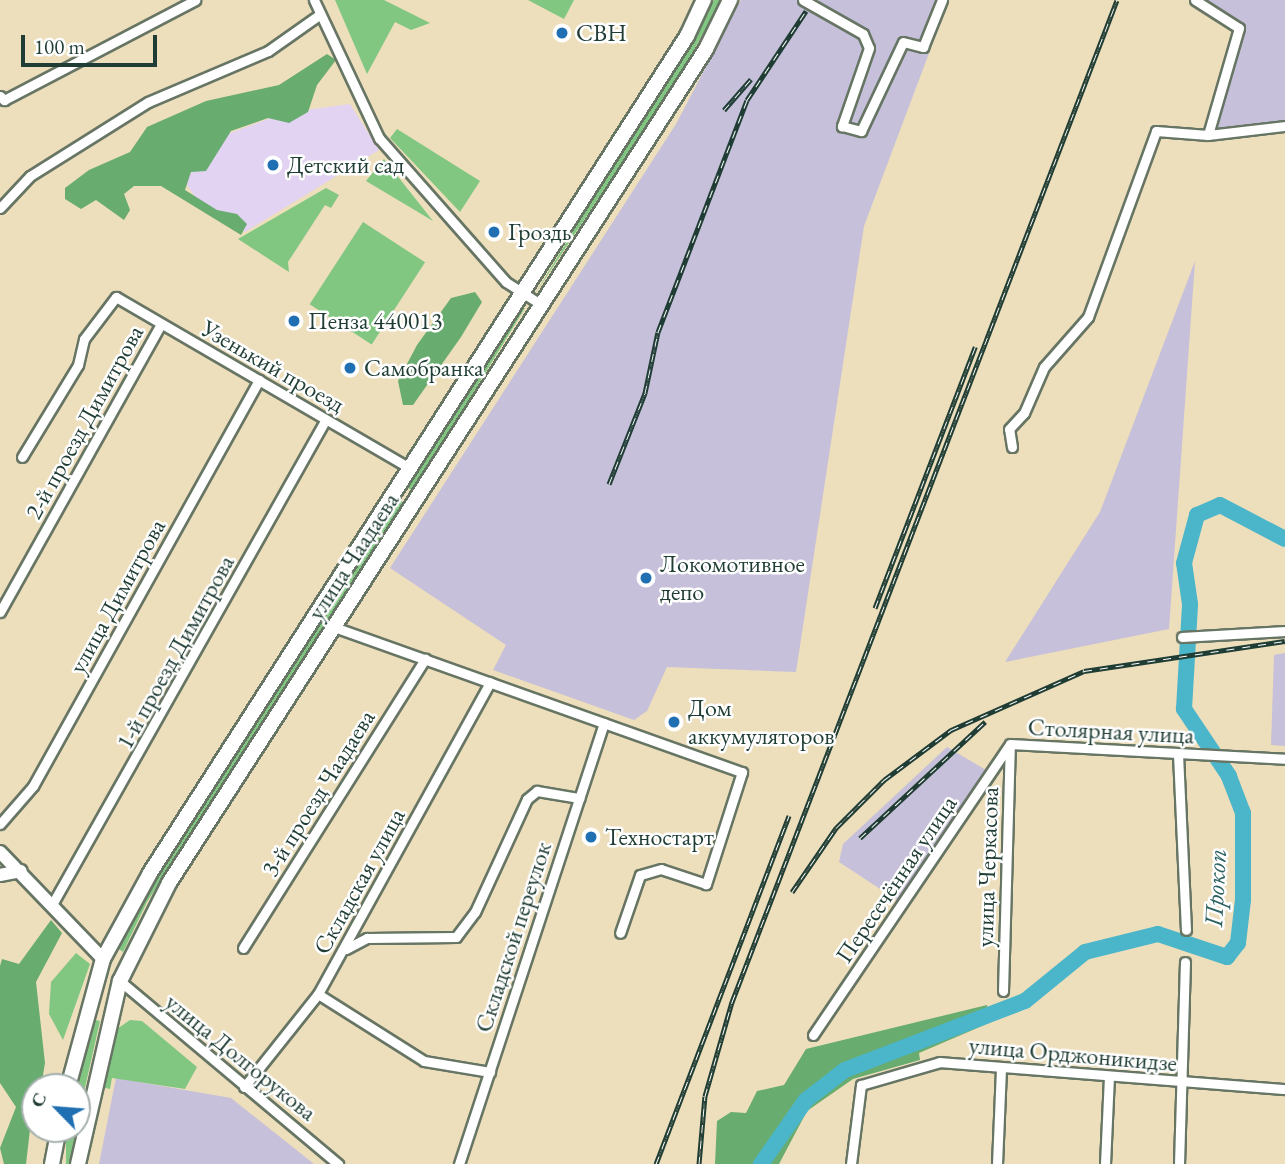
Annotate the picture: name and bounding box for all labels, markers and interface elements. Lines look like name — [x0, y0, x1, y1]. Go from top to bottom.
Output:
place label: СВН — [576, 19, 627, 47]
scale bar — [24, 21, 161, 65]
marker: СВН — [554, 25, 570, 41]
text: 100 m — [34, 33, 85, 60]
place label: Детский сад — [287, 151, 404, 179]
marker: Детский сад — [265, 157, 281, 173]
place label: Гроздь — [508, 218, 571, 246]
marker: Гроздь — [486, 224, 502, 240]
place label: Пенза 440013 — [308, 307, 442, 335]
street label: Узенький проезд — [196, 313, 350, 419]
marker: Пенза 440013 — [286, 313, 302, 329]
street label: 2-й проезд Димитрова — [19, 320, 149, 524]
place label: Самобранка — [364, 354, 484, 382]
marker: Самобранка — [342, 360, 358, 376]
street label: улица Чаадаева — [301, 487, 405, 625]
street label: улица Димитрова — [63, 514, 171, 678]
street label: 1-й проезд Димитрова — [110, 550, 240, 754]
place label: Локомотивное депо — [660, 550, 805, 606]
marker: Локомотивное депо — [638, 570, 654, 586]
place label: Дом аккумуляторов — [688, 694, 834, 750]
street label: 3-й проезд Чаадаева — [255, 704, 381, 882]
street label: Столярная улица — [1027, 712, 1195, 750]
marker: Дом аккумуляторов — [666, 714, 682, 730]
street label: улица Черкасова — [970, 786, 1004, 948]
street label: Пересечённая улица — [829, 790, 963, 968]
street label: Складская улица — [307, 803, 411, 959]
place label: Техностарт — [605, 823, 714, 851]
marker: Техностарт — [583, 829, 599, 845]
street label: Складской переулок — [469, 838, 557, 1036]
water label: Прокоп — [1198, 848, 1234, 928]
street label: улица Долгорукова — [160, 987, 322, 1127]
street label: улица Орджоникидзе — [968, 1031, 1178, 1077]
north arrow — [21, 1073, 91, 1143]
text: С — [24, 1088, 53, 1111]

